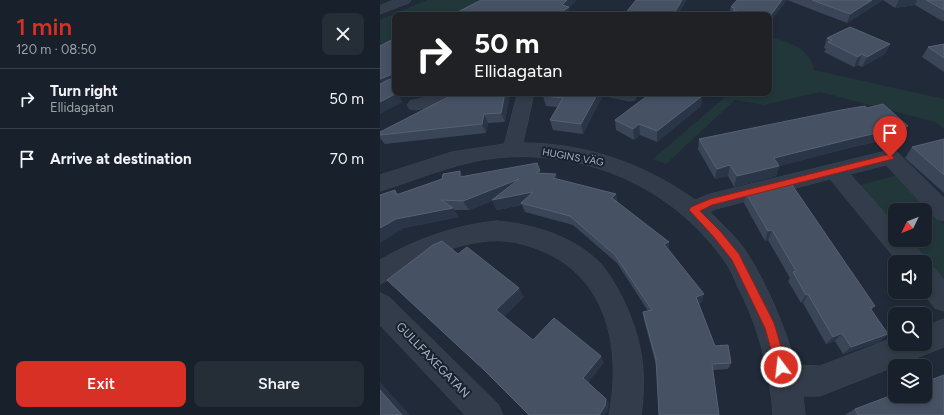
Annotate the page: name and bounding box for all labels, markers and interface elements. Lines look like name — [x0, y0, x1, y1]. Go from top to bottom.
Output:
text: 1 min — [16, 12, 72, 41]
button: close — [322, 13, 364, 55]
text: 50 m — [474, 26, 540, 60]
icon: right — [408, 28, 460, 80]
text: 120 m · 08:50 — [16, 42, 96, 57]
text: Ellidagatan — [474, 60, 562, 82]
text: Turn right — [50, 82, 118, 100]
icon: right — [16, 88, 38, 110]
text: 50 m — [329, 90, 364, 108]
text: Ellidagatan — [50, 100, 114, 115]
pin — [873, 116, 907, 157]
icon: arrive — [879, 122, 901, 144]
street label: HUGINS VÄG — [541, 145, 605, 169]
icon: arrive — [16, 148, 38, 170]
text: Arrive at destination — [50, 150, 191, 168]
text: 70 m — [330, 150, 364, 168]
north arrow — [888, 203, 932, 247]
map controls — [888, 203, 932, 403]
button: sound — [888, 255, 932, 299]
button: search — [888, 307, 932, 351]
street label: GULLFAXEGATAN — [393, 319, 473, 401]
position arrow — [760, 346, 802, 388]
button: layers — [888, 359, 932, 403]
button: Exit — [16, 361, 186, 407]
button: Share — [194, 361, 364, 407]

